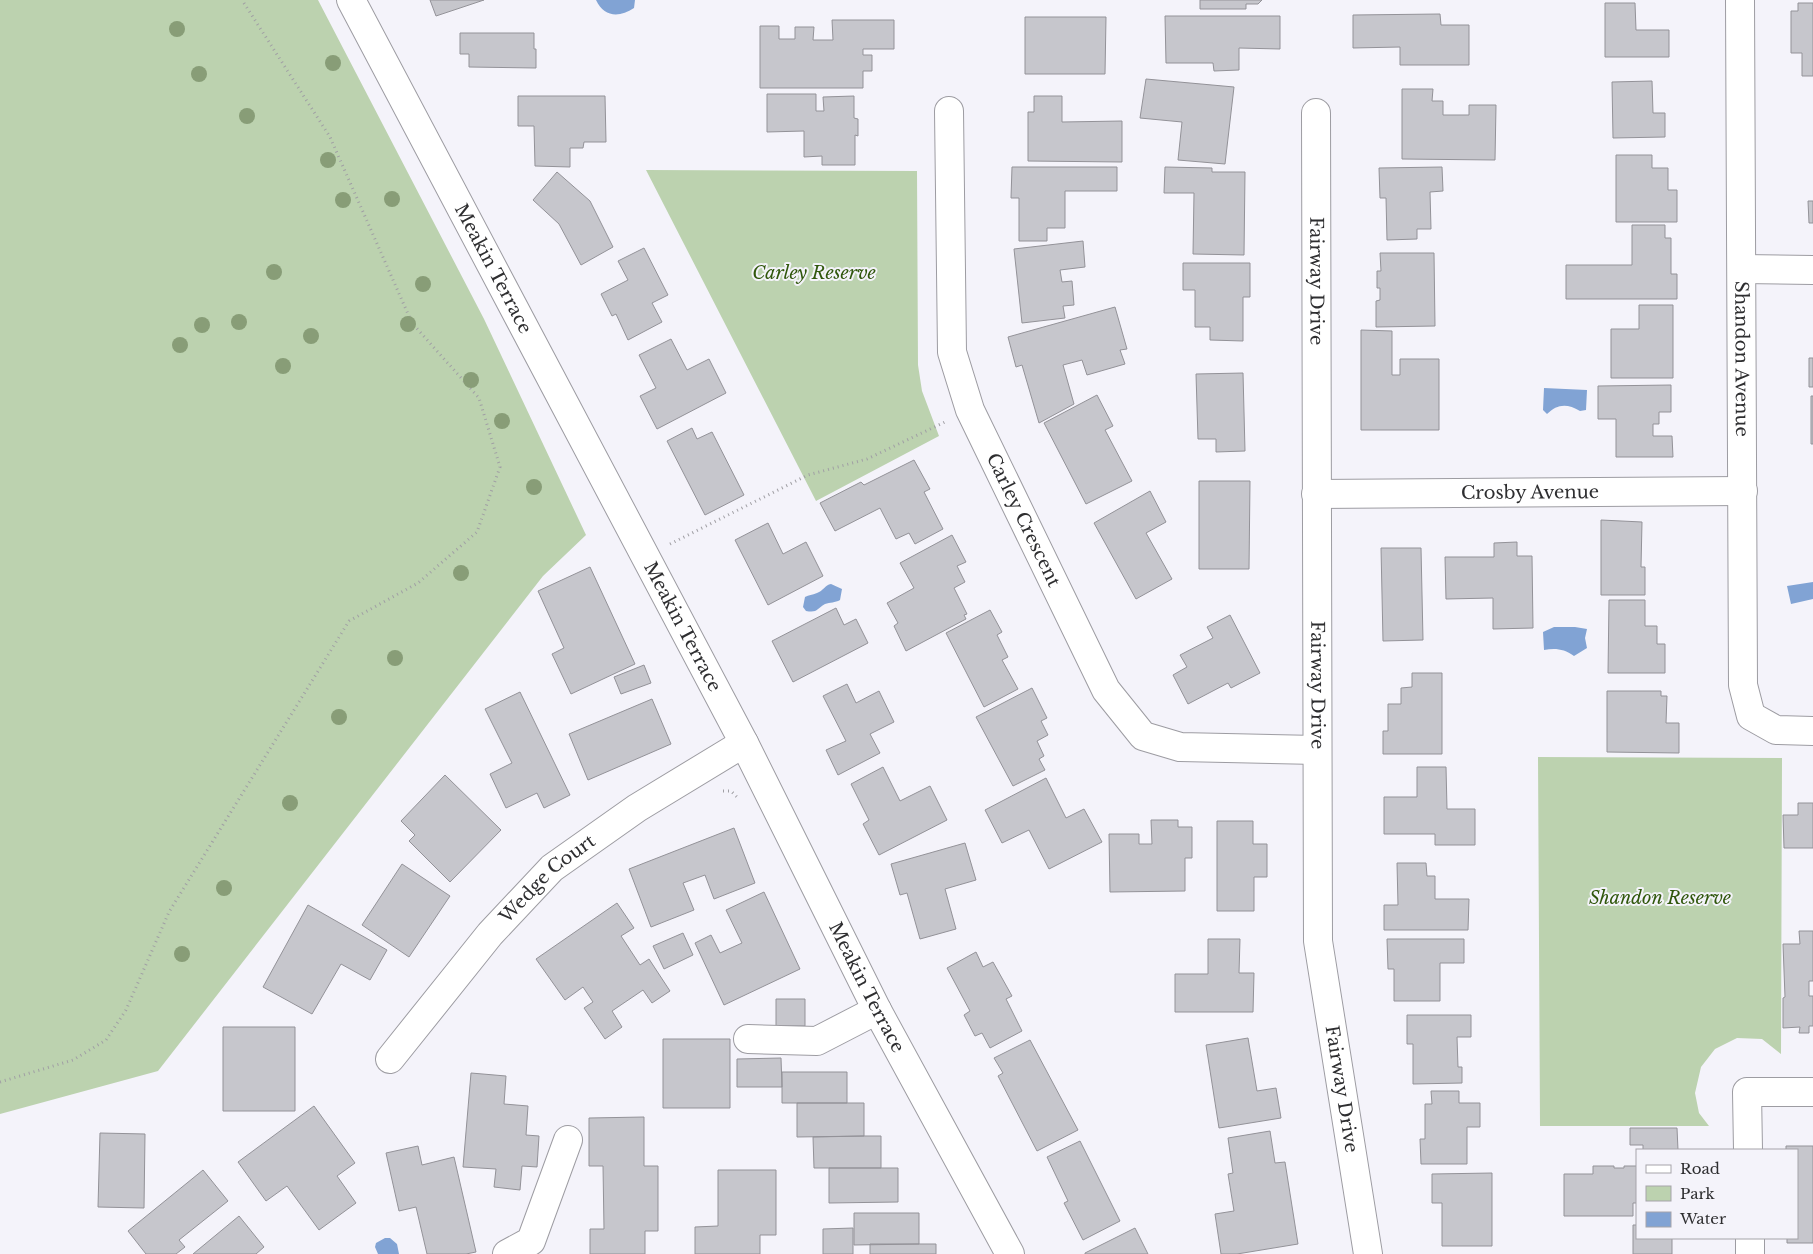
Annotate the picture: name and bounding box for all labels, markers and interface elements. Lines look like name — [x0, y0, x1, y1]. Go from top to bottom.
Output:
street label: Meakin Terrace — [450, 200, 536, 337]
street label: Fairway Drive — [1305, 217, 1328, 345]
park label: Carley Reserve — [752, 262, 876, 284]
street label: Shandon Avenue — [1730, 281, 1753, 437]
street label: Carley Crescent — [982, 450, 1065, 590]
street label: Crosby Avenue — [1461, 481, 1599, 504]
street label: Meakin Terrace — [639, 558, 726, 695]
street label: Fairway Drive — [1306, 621, 1329, 749]
street label: Wedge Court — [494, 830, 600, 929]
park label: Shandon Reserve — [1589, 887, 1731, 909]
street label: Meakin Terrace — [824, 919, 909, 1057]
street label: Fairway Drive — [1321, 1024, 1363, 1154]
legend — [1636, 1149, 1798, 1239]
text: Road — [1680, 1159, 1720, 1178]
text: Park — [1680, 1184, 1716, 1203]
text: Water — [1679, 1209, 1727, 1228]

